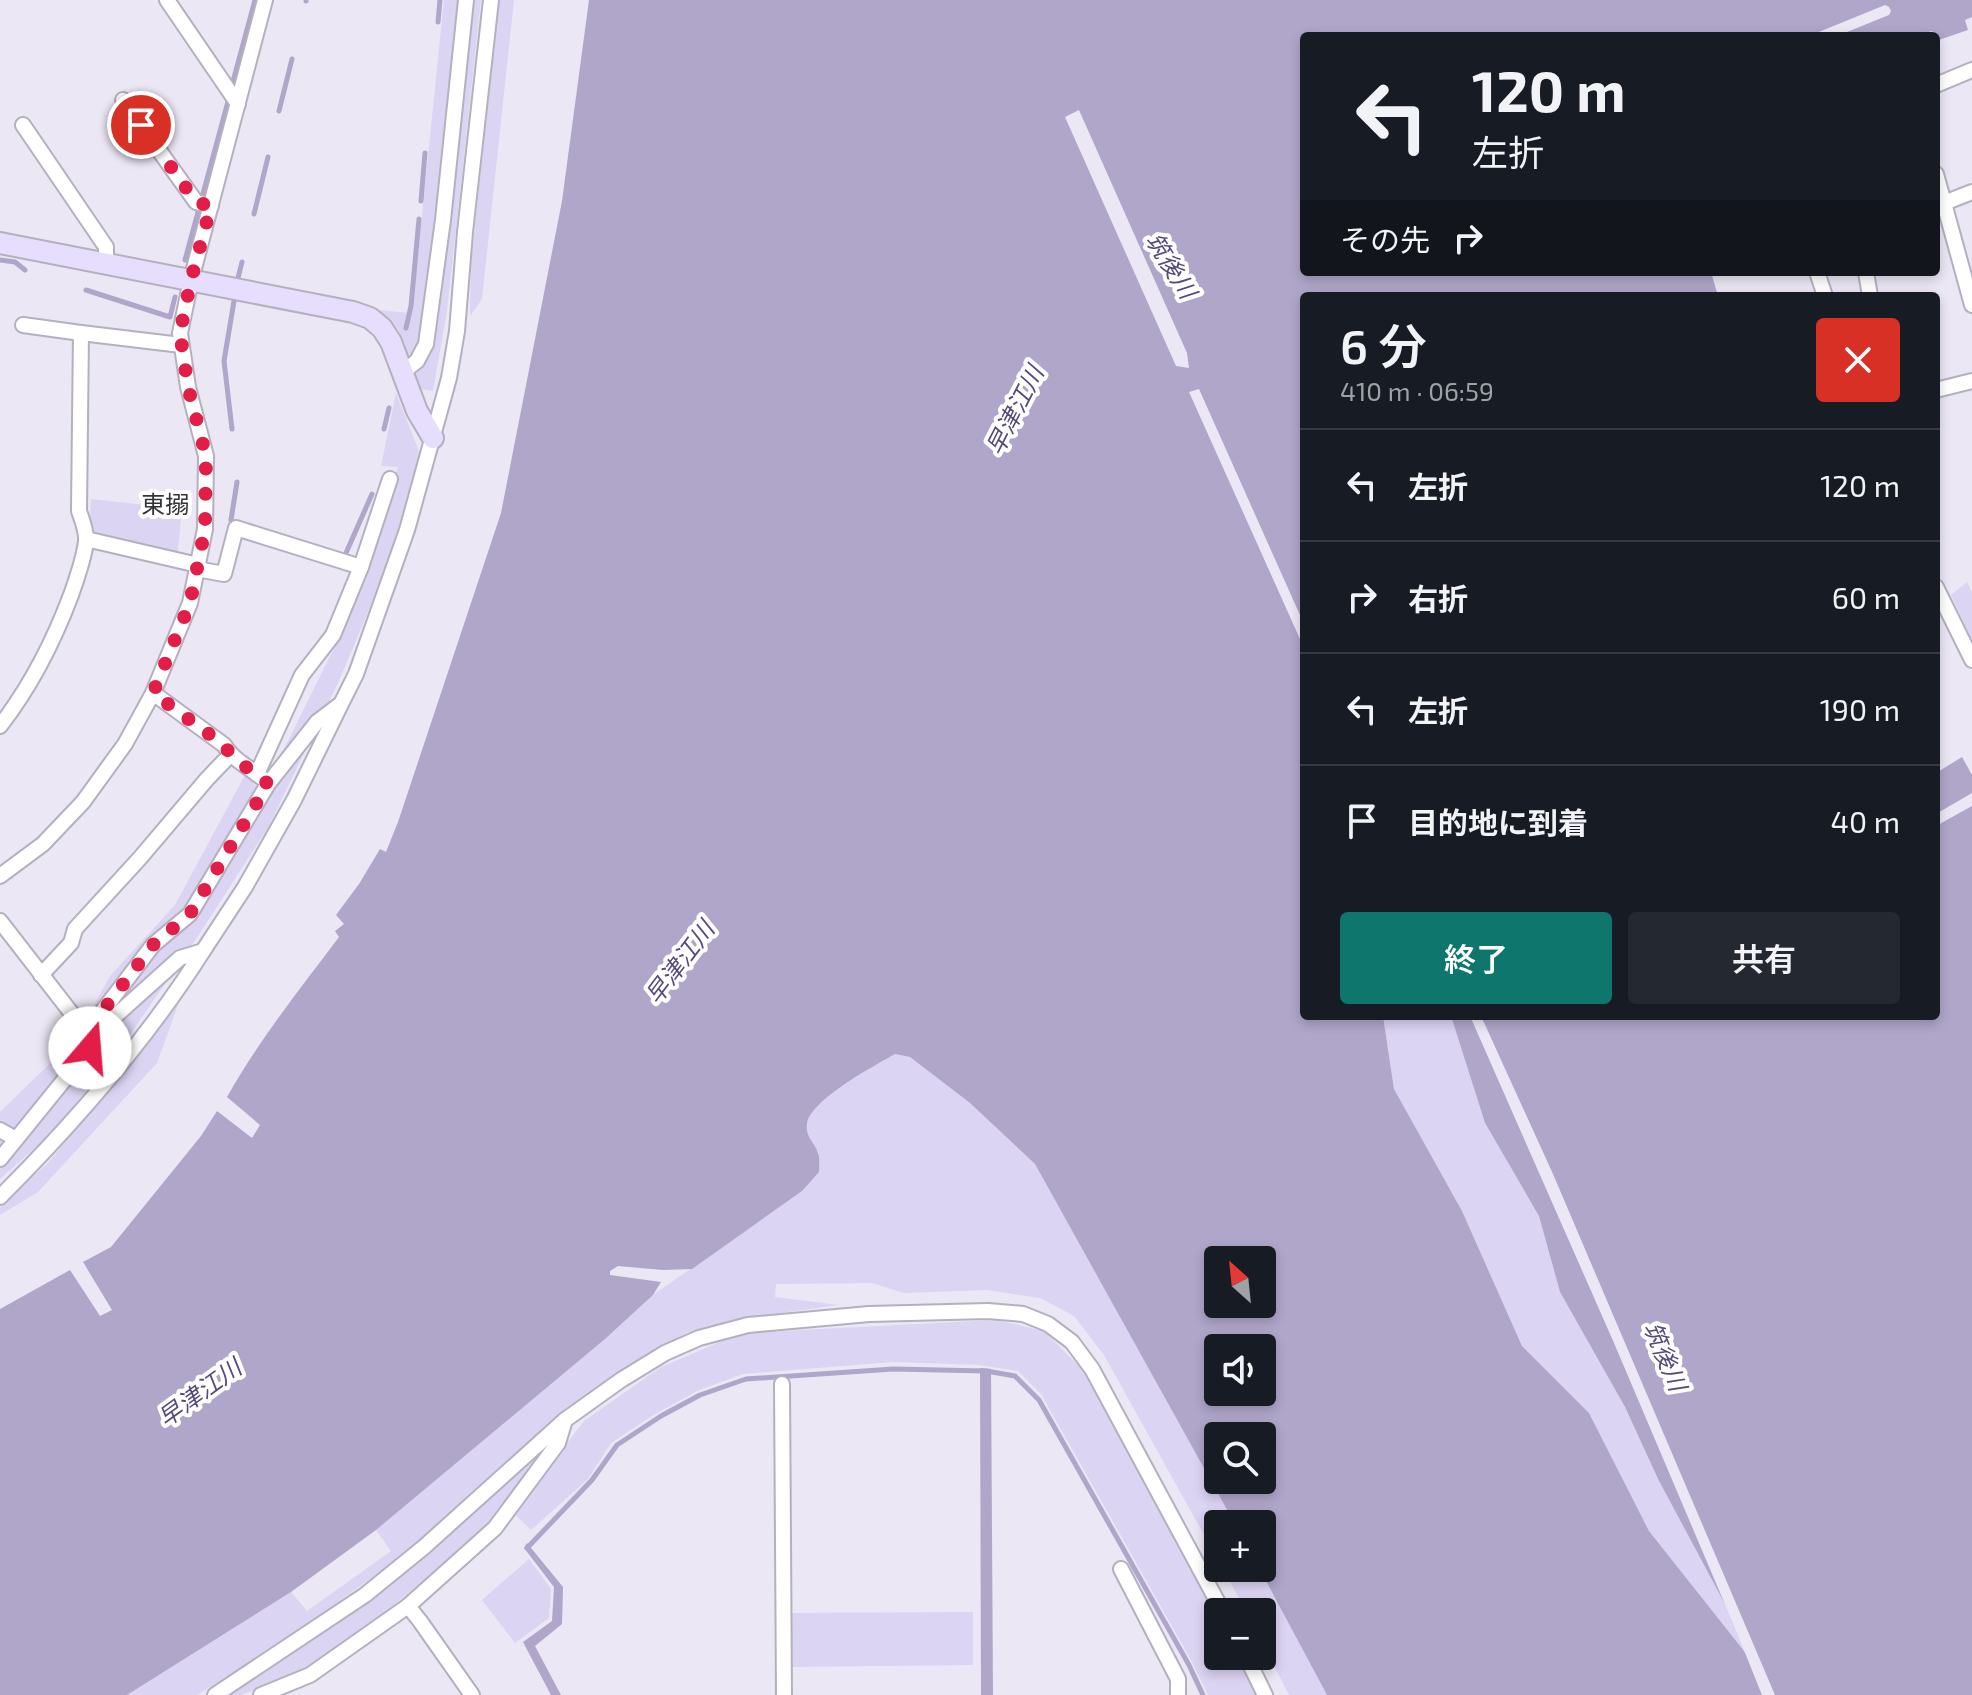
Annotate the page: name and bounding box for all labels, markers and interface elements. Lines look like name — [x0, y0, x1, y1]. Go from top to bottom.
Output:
text: 120 m — [1472, 56, 1626, 123]
icon: left — [1340, 64, 1444, 168]
pin — [107, 91, 175, 159]
icon: arrive — [119, 103, 163, 147]
text: 左折 — [1472, 130, 1544, 173]
icon: right — [1446, 216, 1490, 260]
text: その先 — [1340, 221, 1430, 257]
water label: 筑後川 — [1141, 227, 1205, 306]
text: 6 分 — [1340, 316, 1426, 374]
button: close — [1816, 318, 1900, 402]
water label: 早津江川 — [979, 358, 1050, 459]
text: 410 m · 06:59 — [1340, 375, 1494, 406]
icon: left — [1340, 463, 1384, 507]
text: 120 m — [1820, 467, 1900, 503]
text: 左折 — [1408, 468, 1468, 504]
district label: 東搦 — [141, 489, 189, 518]
icon: right — [1340, 575, 1384, 619]
text: 60 m — [1832, 579, 1900, 615]
text: 右折 — [1408, 580, 1468, 616]
icon: left — [1340, 687, 1384, 731]
text: 190 m — [1820, 691, 1900, 727]
text: 左折 — [1408, 692, 1468, 728]
icon: arrive — [1340, 799, 1384, 843]
text: 40 m — [1830, 803, 1900, 839]
text: 目的地に到着 — [1408, 804, 1588, 840]
button: 終了 — [1340, 912, 1612, 1004]
button: 共有 — [1628, 912, 1900, 1004]
water label: 早津江川 — [639, 913, 721, 1009]
position arrow — [48, 1006, 132, 1090]
north arrow — [1204, 1246, 1276, 1318]
map controls — [1204, 1246, 1276, 1670]
water label: 筑後川 — [1639, 1317, 1695, 1398]
button: sound — [1204, 1334, 1276, 1406]
water label: 早津江川 — [152, 1350, 249, 1432]
button: search — [1204, 1422, 1276, 1494]
button: + — [1204, 1510, 1276, 1582]
button: − — [1204, 1598, 1276, 1670]

